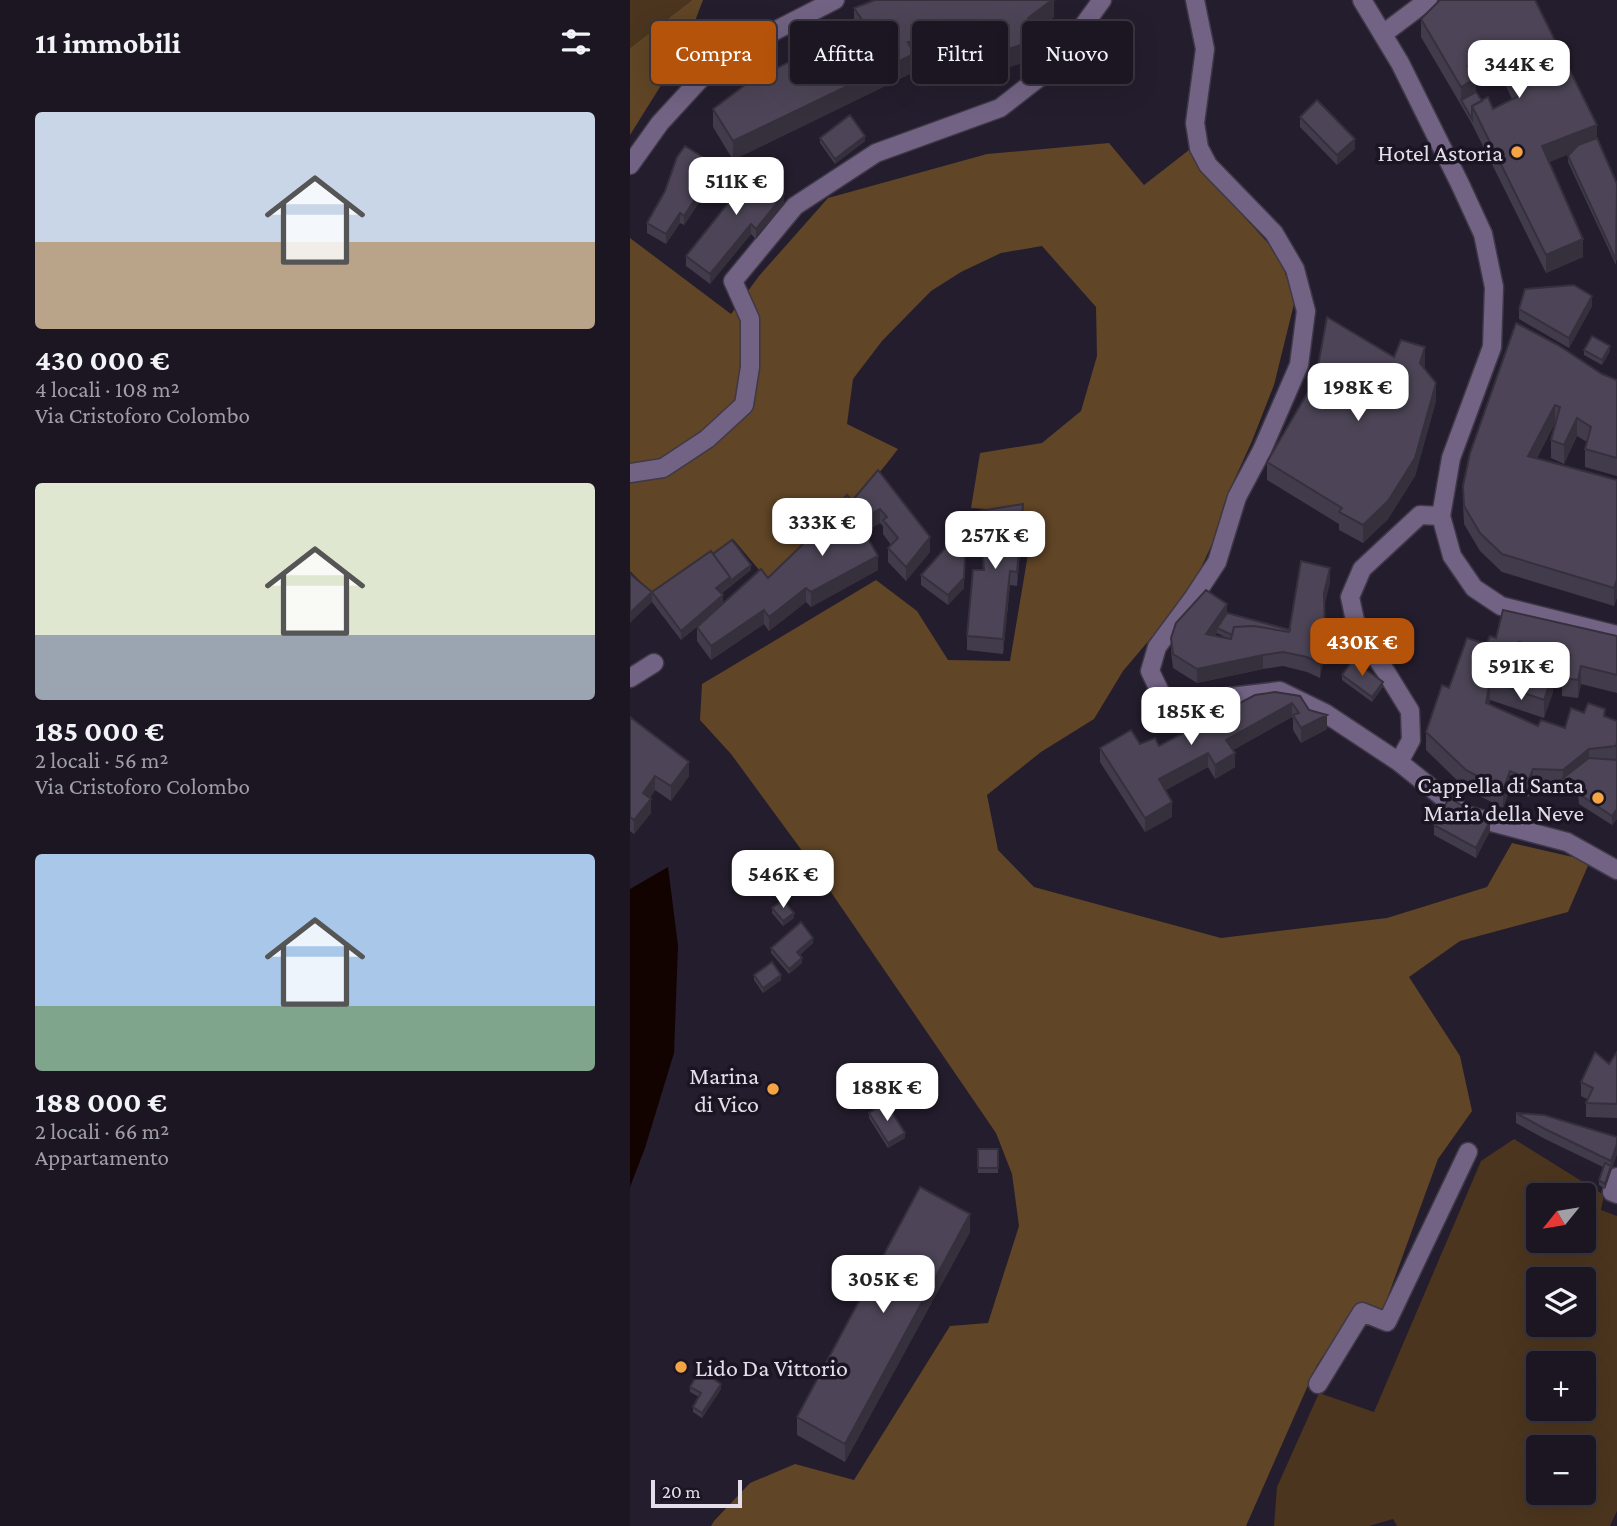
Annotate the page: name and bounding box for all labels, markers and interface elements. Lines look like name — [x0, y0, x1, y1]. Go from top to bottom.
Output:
chip: Compra — [651, 21, 776, 84]
chip: Affitta — [790, 21, 898, 84]
chip: Filtri — [912, 21, 1008, 84]
chip: Nuovo — [1022, 21, 1133, 84]
icon: filters — [557, 23, 595, 61]
text: 11 immobili — [35, 26, 181, 59]
pin: 344K € — [1462, 41, 1576, 100]
text: 344K € — [1484, 50, 1554, 76]
place label: Hotel Astoria — [1378, 139, 1503, 166]
marker: Hotel Astoria — [1509, 144, 1525, 160]
icon: home — [252, 157, 378, 283]
pin: 511K € — [679, 158, 793, 217]
text: 511K € — [705, 167, 767, 193]
text: 430 000 € — [35, 343, 170, 376]
pin: 198K € — [1301, 364, 1415, 423]
text: 198K € — [1324, 373, 1392, 399]
text: 4 locali · 108 m² — [35, 376, 180, 402]
text: Via Cristoforo Colombo — [35, 402, 250, 428]
pin: 333K € — [765, 498, 879, 558]
text: 333K € — [788, 508, 856, 534]
pin: 257K € — [938, 512, 1052, 571]
text: 257K € — [961, 521, 1029, 547]
icon: home — [252, 528, 378, 654]
pin: 430K € — [1305, 618, 1419, 678]
text: 430K € — [1326, 628, 1398, 654]
pin: 591K € — [1464, 642, 1578, 702]
text: 591K € — [1488, 652, 1554, 678]
pin: 185K € — [1134, 688, 1248, 747]
text: 185K € — [1157, 697, 1225, 723]
text: 185 000 € — [35, 714, 164, 747]
text: 2 locali · 56 m² — [35, 747, 168, 773]
place label: Cappella di Santa Maria della Neve — [1417, 771, 1584, 826]
text: Via Cristoforo Colombo — [35, 773, 250, 799]
marker: Cappella di Santa Maria della Neve — [1590, 790, 1606, 806]
pin: 546K € — [726, 850, 840, 910]
text: 546K € — [748, 860, 818, 886]
icon: home — [252, 899, 378, 1025]
place label: Marina di Vico — [689, 1062, 759, 1117]
pin: 188K € — [830, 1064, 944, 1123]
text: 188K € — [852, 1073, 922, 1099]
marker: Marina di Vico — [765, 1081, 781, 1097]
text: 188 000 € — [35, 1085, 167, 1118]
text: 2 locali · 66 m² — [35, 1118, 169, 1144]
text: Appartamento — [35, 1144, 169, 1170]
north arrow — [1526, 1183, 1596, 1253]
map controls — [1526, 1183, 1596, 1505]
pin: 305K € — [826, 1256, 940, 1315]
text: 305K € — [848, 1265, 918, 1291]
button: layers — [1526, 1267, 1596, 1337]
button: + — [1526, 1351, 1596, 1421]
place label: Lido Da Vittorio — [695, 1354, 848, 1381]
marker: Lido Da Vittorio — [673, 1359, 689, 1375]
button: − — [1526, 1435, 1596, 1505]
scale bar — [651, 1477, 742, 1509]
text: 20 m — [662, 1481, 701, 1502]

